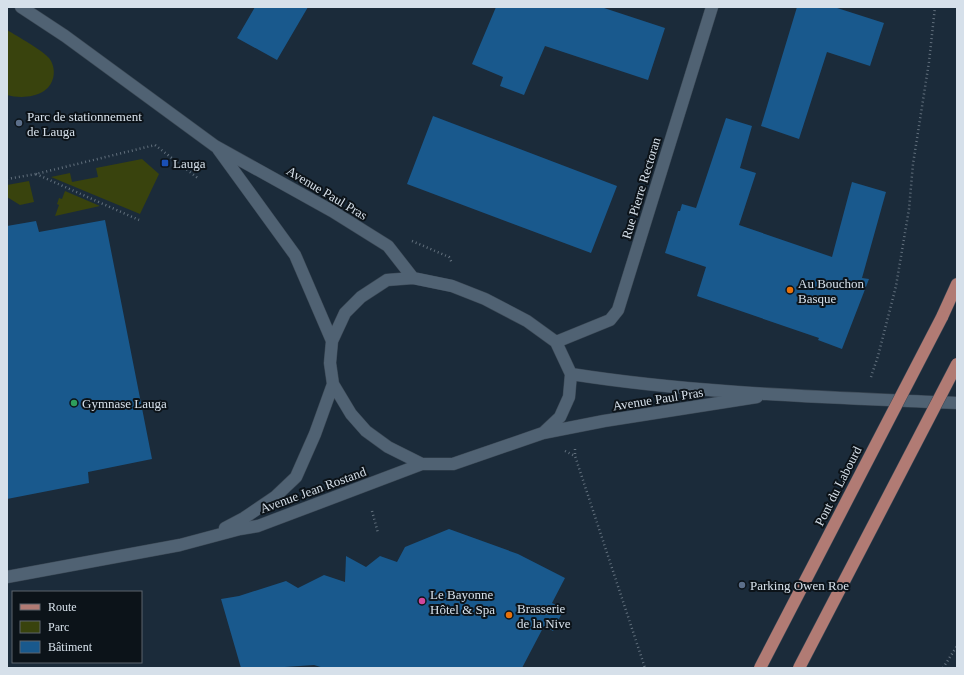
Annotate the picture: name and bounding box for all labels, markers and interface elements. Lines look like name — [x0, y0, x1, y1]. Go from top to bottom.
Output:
place label: Parc de stationnement de Lauga — [27, 109, 142, 139]
marker: Parc de stationnement de Lauga — [14, 118, 24, 128]
street label: Rue Pierre Rectoran — [618, 135, 664, 241]
place label: Lauga — [173, 156, 206, 171]
marker: Lauga — [160, 158, 170, 168]
street label: Avenue Paul Pras — [284, 163, 370, 223]
place label: Au Bouchon Basque — [798, 276, 865, 306]
marker: Au Bouchon Basque — [785, 285, 795, 295]
street label: Avenue Paul Pras — [612, 384, 704, 414]
place label: Gymnase Lauga — [82, 396, 167, 411]
marker: Gymnase Lauga — [69, 398, 79, 408]
street label: Pont du Labourd — [811, 443, 865, 528]
street label: Avenue Jean Rostand — [258, 464, 368, 516]
place label: Parking Owen Roe — [750, 578, 849, 593]
marker: Parking Owen Roe — [737, 580, 747, 590]
place label: Le Bayonne Hôtel & Spa — [430, 587, 495, 617]
legend — [12, 591, 142, 663]
marker: Le Bayonne Hôtel & Spa — [417, 596, 427, 606]
text: Route — [48, 600, 77, 614]
place label: Brasserie de la Nive — [517, 601, 571, 631]
marker: Brasserie de la Nive — [504, 610, 514, 620]
text: Parc — [48, 620, 69, 634]
text: Bâtiment — [48, 640, 93, 654]

